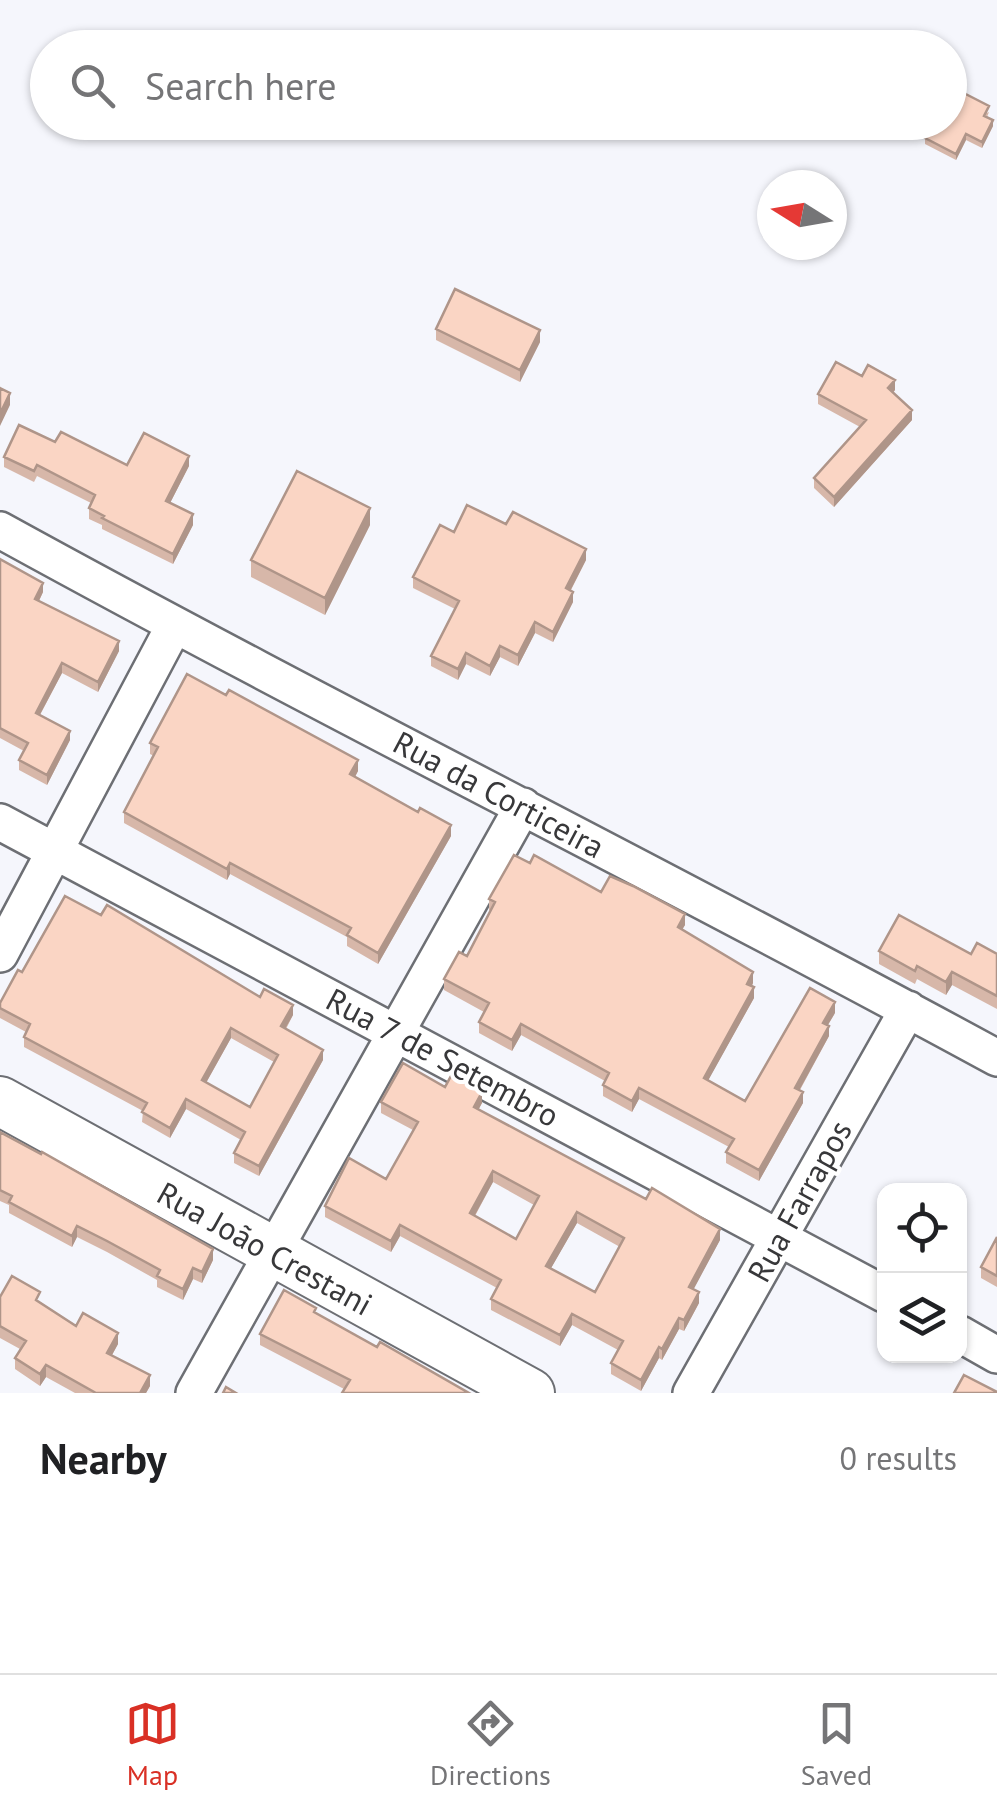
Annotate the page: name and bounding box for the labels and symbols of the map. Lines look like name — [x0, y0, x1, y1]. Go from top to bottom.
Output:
north arrow — [757, 170, 847, 260]
street label: Rua da Corticeira — [386, 721, 612, 867]
street label: Rua 7 de Setembro — [319, 978, 567, 1136]
street label: Rua Farrapos — [737, 1113, 861, 1289]
street label: Rua João Crestani — [150, 1172, 380, 1324]

